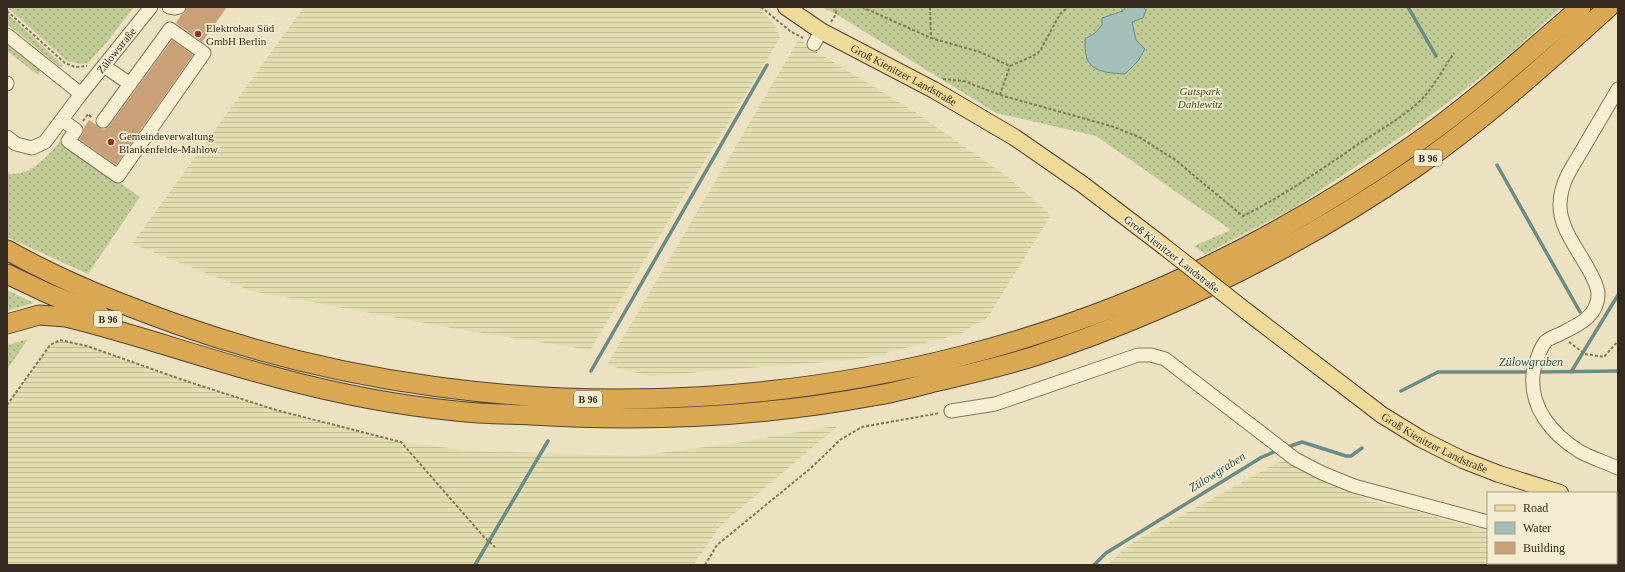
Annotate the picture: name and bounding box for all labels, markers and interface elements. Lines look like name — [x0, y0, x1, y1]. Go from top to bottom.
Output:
place label: Elektrobau Süd GmbH Berlin — [206, 22, 275, 47]
street label: Zülowstraße — [94, 25, 138, 76]
marker: Elektrobau Süd GmbH Berlin — [193, 29, 203, 39]
street label: Groß Kienitzer Landstraße — [849, 42, 959, 108]
park label: Gutspark Dahlewitz — [1177, 85, 1223, 110]
place label: Gemeindeverwaltung Blankenfelde-Mahlow — [119, 130, 218, 155]
marker: Gemeindeverwaltung Blankenfelde-Mahlow — [106, 137, 116, 147]
road number: B 96 — [1414, 150, 1442, 166]
street label: Groß Kienitzer Landstraße — [1122, 213, 1222, 295]
road number: B 96 — [94, 311, 122, 327]
water label: Zülowgraben — [1499, 355, 1563, 369]
road number: B 96 — [574, 391, 602, 407]
street label: Groß Kienitzer Landstraße — [1380, 410, 1490, 475]
water label: Zülowgraben — [1186, 449, 1248, 495]
legend — [1487, 492, 1617, 564]
text: Road — [1523, 501, 1548, 515]
text: Water — [1523, 521, 1551, 535]
text: Building — [1523, 541, 1565, 555]

